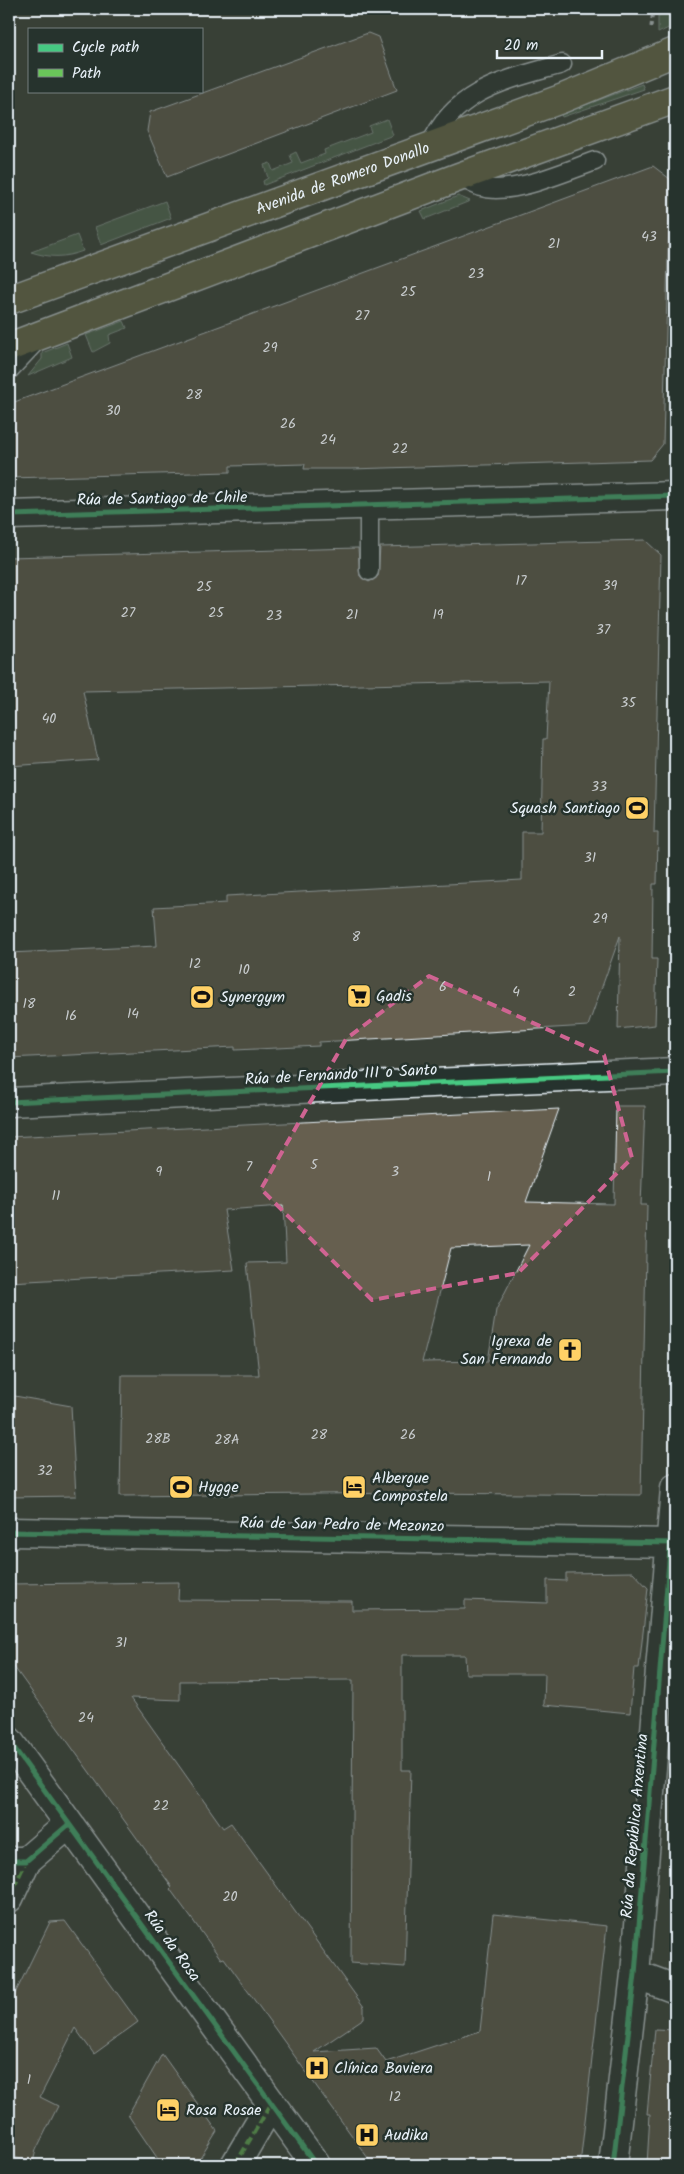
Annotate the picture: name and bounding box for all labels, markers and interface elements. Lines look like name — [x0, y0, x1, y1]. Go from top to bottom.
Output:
legend — [28, 28, 202, 92]
scale bar — [497, 28, 602, 60]
text: 20 m — [504, 34, 538, 58]
text: Cycle path — [72, 36, 139, 60]
text: Path — [72, 62, 101, 86]
street label: Avenida de Romero Donallo — [252, 135, 433, 222]
house number: 43 — [641, 226, 657, 248]
house number: 21 — [548, 233, 560, 255]
house number: 23 — [468, 263, 484, 285]
house number: 25 — [400, 281, 417, 303]
house number: 27 — [355, 305, 370, 327]
house number: 29 — [263, 337, 278, 359]
house number: 28 — [186, 384, 203, 406]
house number: 30 — [106, 400, 121, 422]
house number: 26 — [280, 413, 296, 435]
house number: 24 — [320, 429, 336, 451]
house number: 22 — [392, 438, 408, 460]
street label: Rúa de Santiago de Chile — [77, 485, 247, 513]
house number: 17 — [516, 570, 527, 592]
house number: 39 — [603, 575, 618, 597]
house number: 25 — [196, 576, 213, 598]
house number: 27 — [121, 602, 136, 624]
house number: 25 — [208, 602, 225, 624]
house number: 21 — [346, 604, 358, 626]
house number: 19 — [432, 604, 444, 626]
house number: 23 — [266, 605, 282, 627]
house number: 37 — [596, 619, 611, 641]
house number: 35 — [620, 692, 637, 714]
house number: 40 — [42, 708, 56, 730]
house number: 33 — [591, 776, 607, 798]
sports icon: Squash Santiago — [624, 795, 650, 821]
place label: Squash Santiago — [510, 796, 620, 821]
house number: 31 — [584, 847, 596, 869]
house number: 29 — [593, 908, 608, 930]
house number: 8 — [352, 926, 361, 948]
house number: 12 — [189, 953, 201, 975]
house number: 10 — [238, 959, 250, 981]
house number: 6 — [439, 976, 447, 998]
house number: 4 — [512, 981, 520, 1003]
house number: 2 — [568, 981, 576, 1003]
supermarket icon: Gadis — [346, 983, 372, 1009]
sports icon: Synergym — [189, 984, 215, 1010]
place label: Gadis — [376, 984, 412, 1009]
place label: Synergym — [220, 985, 285, 1010]
house number: 18 — [23, 993, 36, 1015]
house number: 14 — [127, 1003, 139, 1025]
house number: 16 — [65, 1005, 77, 1027]
street label: Rúa de Fernando III o Santo — [244, 1057, 438, 1093]
house number: 5 — [310, 1154, 319, 1176]
house number: 7 — [246, 1156, 253, 1178]
house number: 9 — [156, 1161, 163, 1183]
house number: 3 — [391, 1161, 399, 1183]
house number: 1 — [487, 1166, 491, 1188]
house number: 11 — [52, 1185, 60, 1207]
place label: Igrexa de San Fernando — [460, 1329, 552, 1372]
church icon: Igrexa de San Fernando — [557, 1337, 583, 1363]
house number: 28 — [311, 1424, 328, 1446]
house number: 26 — [400, 1424, 416, 1446]
house number: 28B — [145, 1428, 171, 1450]
house number: 28A — [214, 1429, 240, 1451]
house number: 32 — [37, 1460, 53, 1482]
place label: Albergue Compostela — [372, 1466, 448, 1509]
sports icon: Hygge — [168, 1474, 194, 1500]
hotel icon: Albergue Compostela — [341, 1474, 367, 1500]
place label: Hygge — [198, 1475, 239, 1500]
street label: Rúa de San Pedro de Mezonzo — [239, 1511, 445, 1539]
house number: 31 — [115, 1632, 127, 1654]
house number: 24 — [78, 1707, 94, 1729]
street label: Rúa da República Arxentina — [614, 1733, 656, 1919]
house number: 22 — [153, 1795, 169, 1817]
house number: 20 — [222, 1886, 238, 1908]
street label: Rúa da Rosa — [137, 1905, 207, 1987]
hospital icon: Clínica Baviera — [304, 2055, 330, 2081]
place label: Clínica Baviera — [334, 2056, 433, 2081]
house number: 1 — [27, 2069, 31, 2091]
house number: 12 — [389, 2086, 401, 2108]
hotel icon: Rosa Rosae — [155, 2097, 181, 2123]
place label: Rosa Rosae — [186, 2098, 261, 2123]
hospital icon: Audika — [354, 2122, 380, 2148]
place label: Audika — [384, 2123, 428, 2148]

